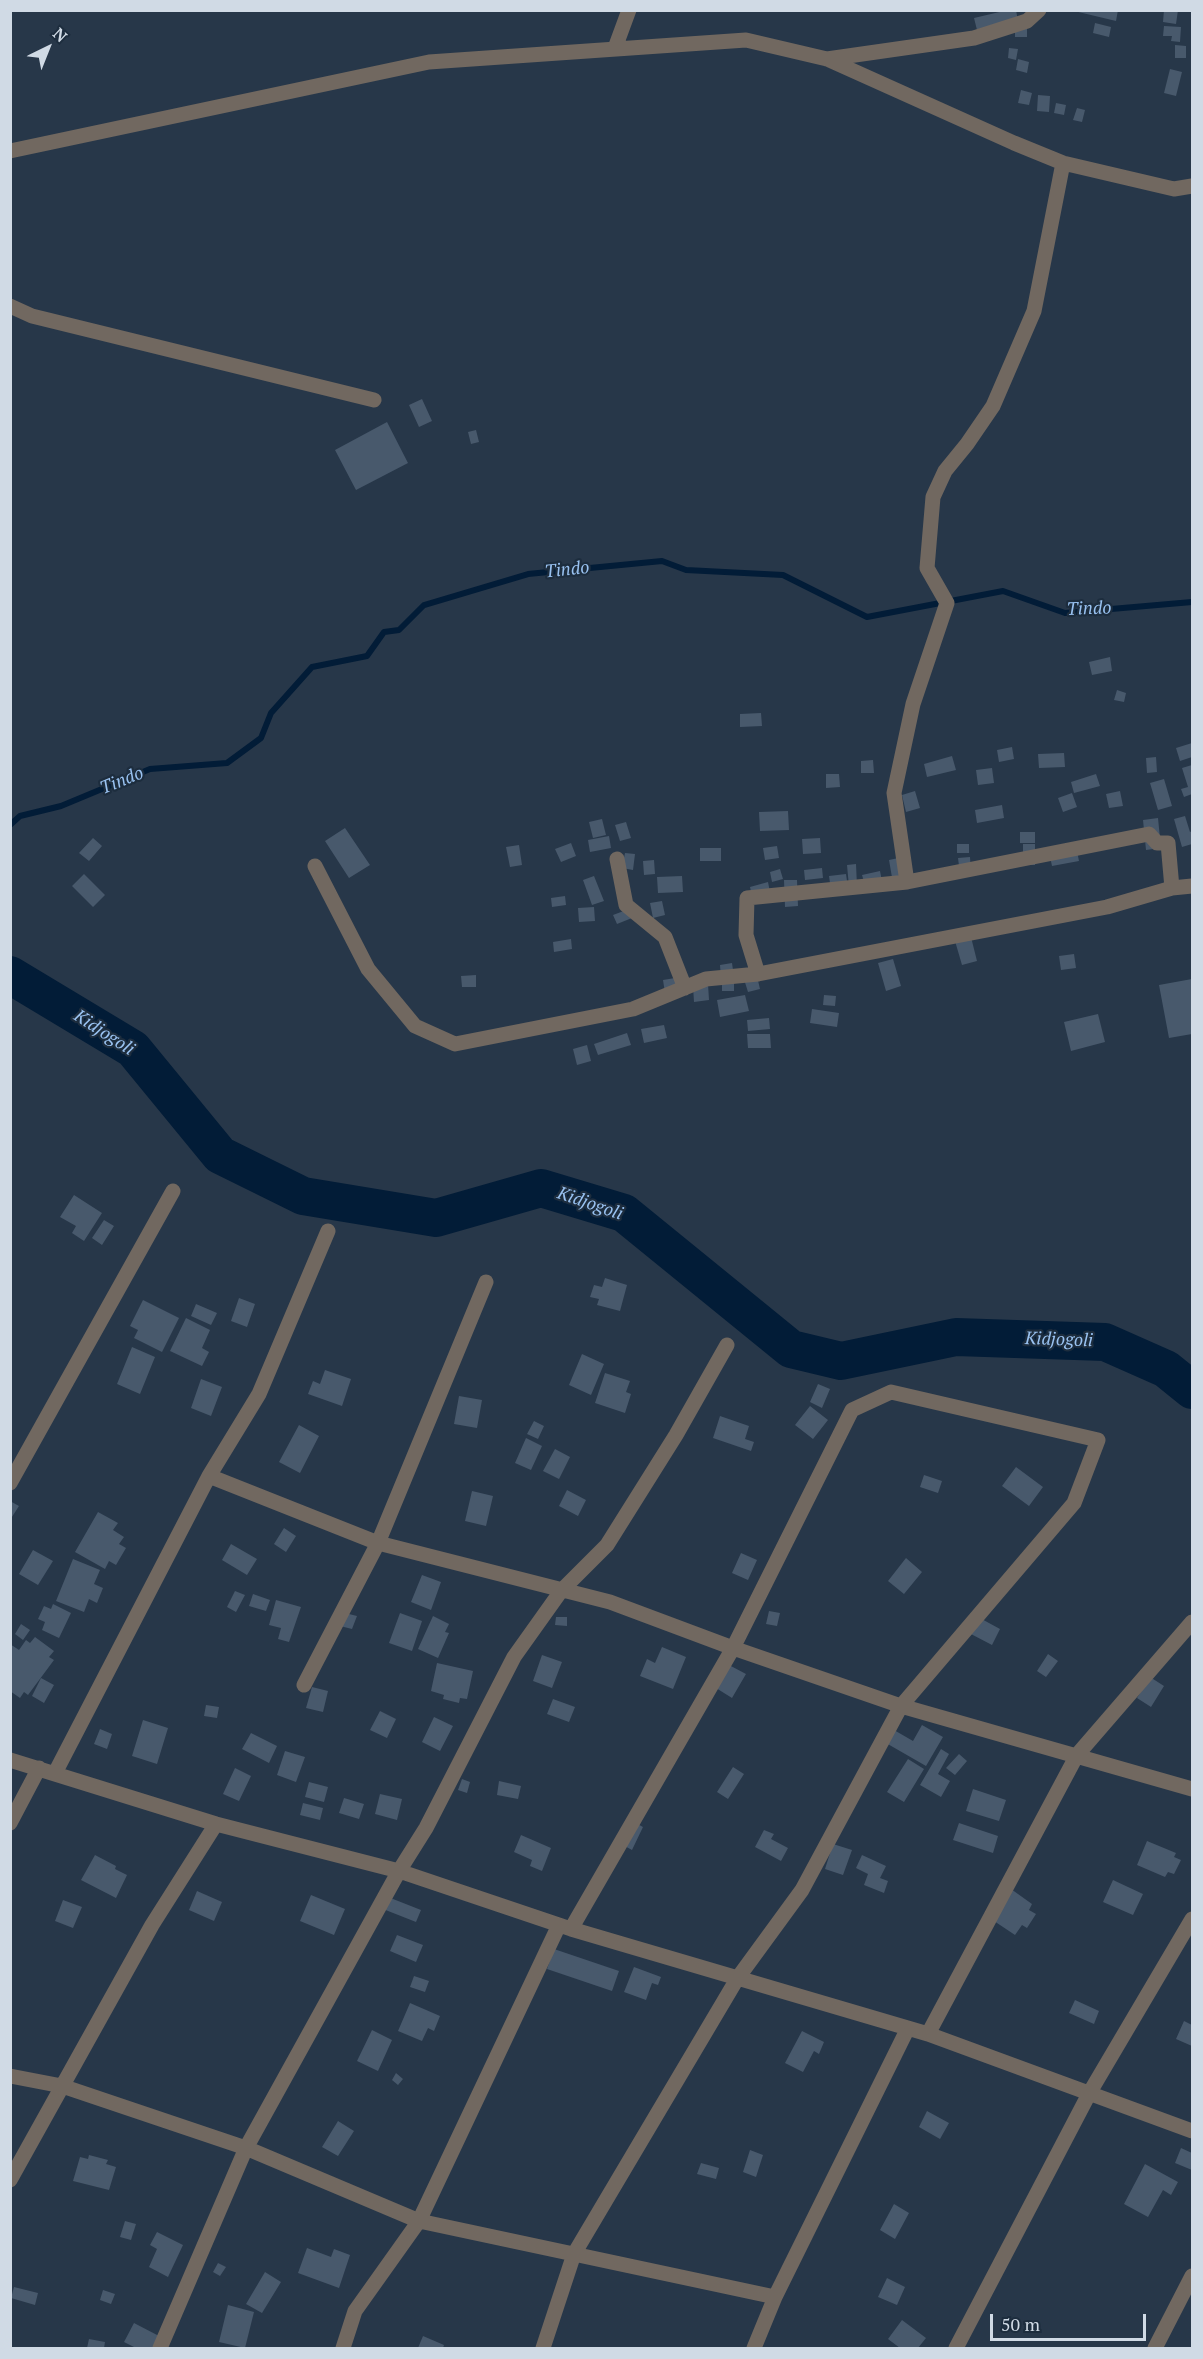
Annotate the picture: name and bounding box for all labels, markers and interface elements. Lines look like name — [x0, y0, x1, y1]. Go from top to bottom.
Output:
north arrow — [18, 18, 78, 78]
text: N — [48, 23, 72, 47]
water label: Tindo — [543, 557, 591, 583]
water label: Tindo — [1066, 597, 1112, 621]
water label: Tindo — [97, 763, 147, 799]
water label: Kidjogoli — [70, 1005, 138, 1061]
water label: Kidjogoli — [554, 1183, 626, 1225]
water label: Kidjogoli — [1025, 1328, 1093, 1352]
scale bar — [993, 2302, 1149, 2340]
text: 50 m — [1001, 2312, 1040, 2336]

